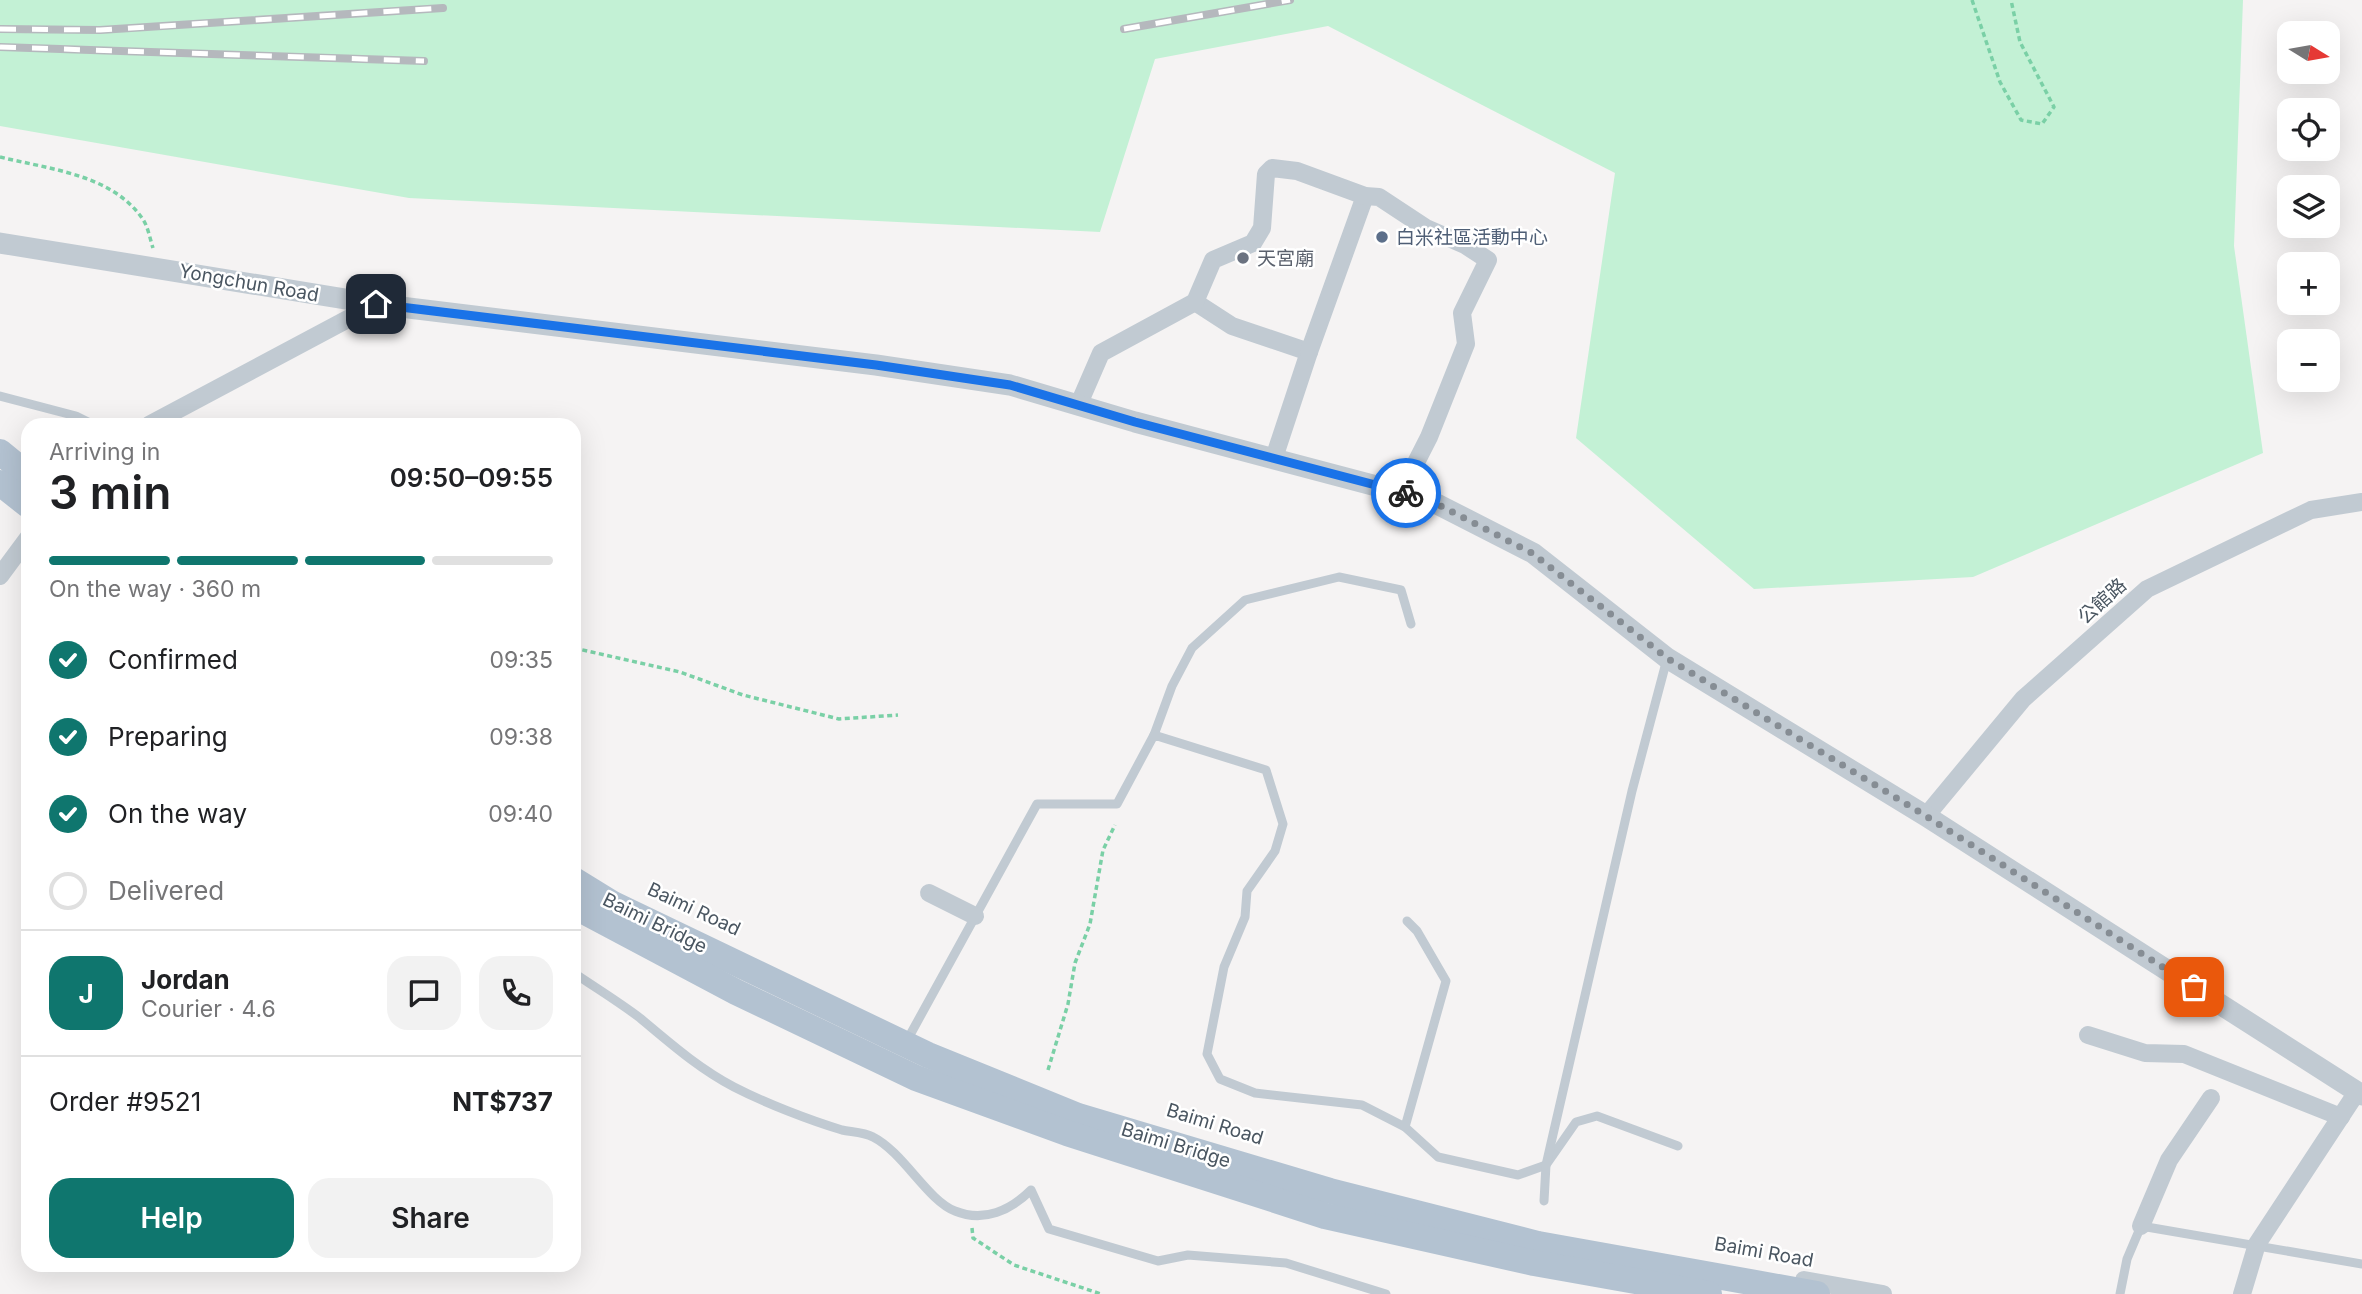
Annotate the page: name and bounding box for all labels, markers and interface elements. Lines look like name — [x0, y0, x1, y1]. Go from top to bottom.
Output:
north arrow — [2277, 21, 2340, 84]
map controls — [2277, 21, 2340, 392]
button: locate — [2277, 98, 2340, 161]
button: layers — [2277, 175, 2340, 238]
place label: 白米社區活動中心 — [1396, 226, 1548, 249]
marker: 白米社區活動中心 — [1374, 229, 1390, 245]
place label: 天宮廟 — [1257, 247, 1314, 270]
marker: 天宮廟 — [1235, 250, 1251, 266]
button: + — [2277, 252, 2340, 315]
street label: Yongchun Road — [177, 259, 321, 307]
pin — [346, 274, 406, 334]
icon: home — [357, 285, 395, 323]
button: − — [2277, 329, 2340, 392]
text: Arriving in — [49, 438, 160, 466]
courier — [1371, 458, 1441, 528]
text: 09:50–09:55 — [390, 462, 553, 493]
text: 3 min — [49, 464, 171, 520]
icon: bike — [1387, 474, 1425, 512]
street label: 公館路 — [2073, 573, 2131, 629]
text: On the way · 360 m — [49, 575, 261, 603]
icon: check — [49, 641, 87, 679]
text: Confirmed — [108, 644, 238, 675]
text: 09:35 — [489, 646, 553, 674]
icon: check — [49, 718, 87, 756]
text: Preparing — [108, 721, 228, 752]
text: 09:38 — [489, 723, 553, 751]
icon: check — [49, 795, 87, 833]
text: On the way — [108, 798, 247, 829]
text: 09:40 — [488, 800, 553, 828]
text: Delivered — [108, 875, 224, 906]
street label: Baimi Road — [644, 877, 744, 941]
street label: Baimi Bridge — [599, 888, 711, 958]
button: chat — [387, 956, 461, 1030]
button: phone — [479, 956, 553, 1030]
pin — [2164, 957, 2224, 1017]
text: Jordan — [141, 964, 230, 995]
icon: bag — [2175, 968, 2213, 1006]
text: J — [78, 978, 94, 1009]
text: Courier · 4.6 — [141, 995, 276, 1023]
text: Order #9521 — [49, 1086, 201, 1117]
text: NT$737 — [452, 1086, 553, 1117]
street label: Baimi Road — [1164, 1098, 1266, 1150]
street label: Baimi Bridge — [1119, 1117, 1233, 1173]
button: Help — [49, 1178, 294, 1258]
button: Share — [308, 1178, 553, 1258]
street label: Baimi Road — [1713, 1232, 1815, 1272]

